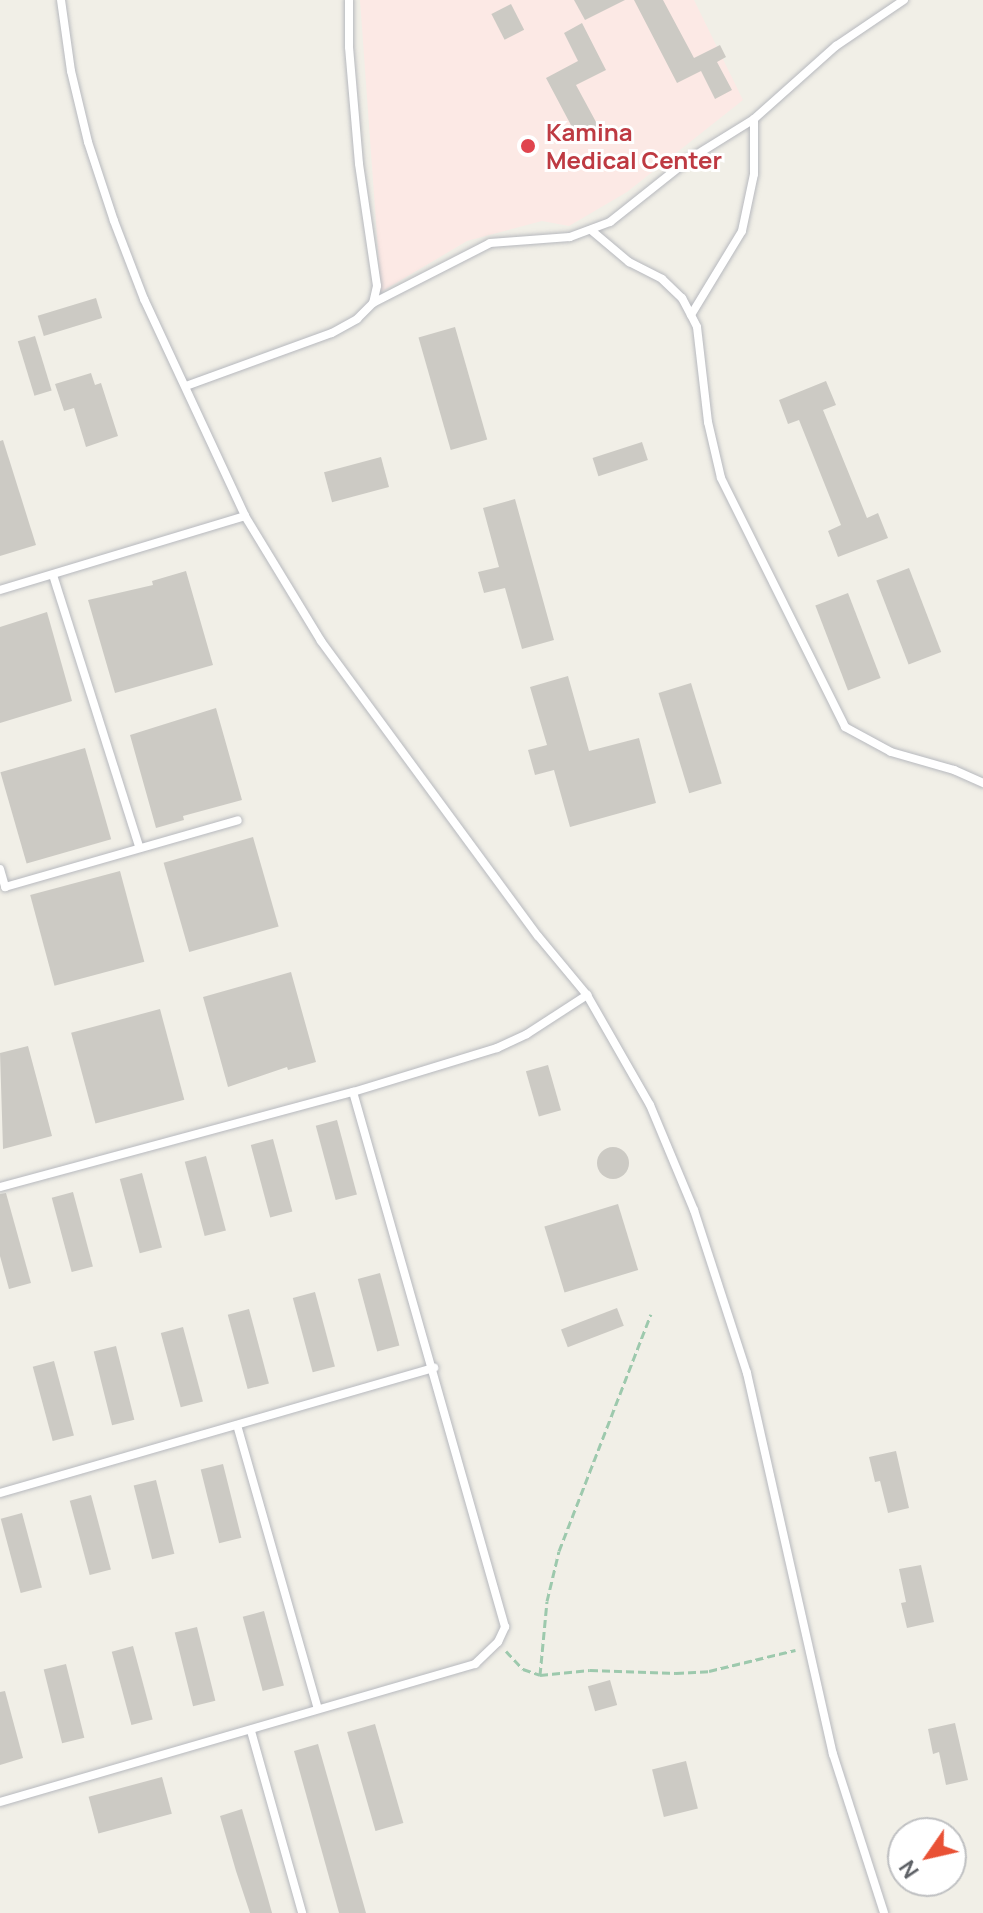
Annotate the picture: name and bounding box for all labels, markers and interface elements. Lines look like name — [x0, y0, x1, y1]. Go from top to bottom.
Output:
place label: Kamina Medical Center — [546, 118, 722, 174]
marker: Kamina Medical Center — [517, 135, 539, 157]
north arrow — [887, 1817, 967, 1897]
text: N — [892, 1854, 926, 1884]

